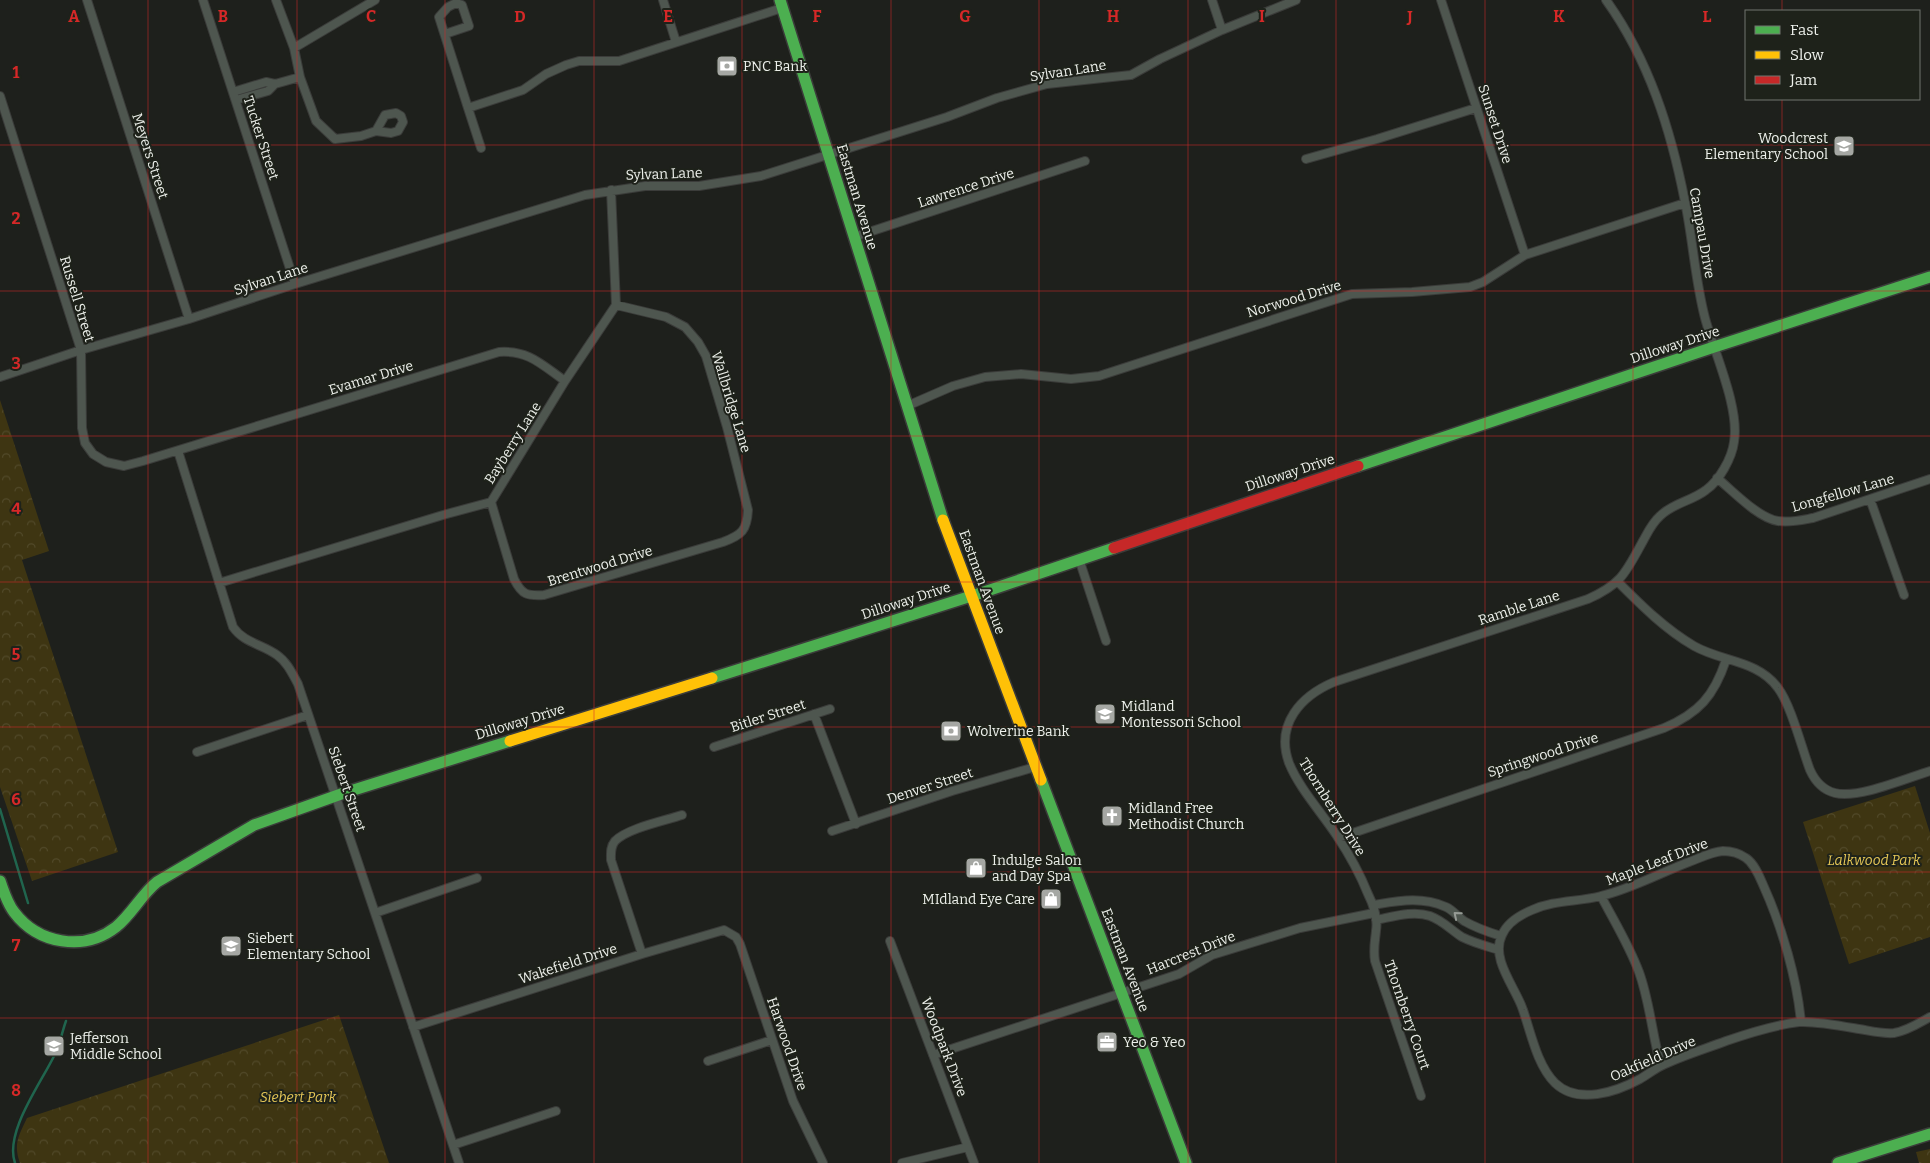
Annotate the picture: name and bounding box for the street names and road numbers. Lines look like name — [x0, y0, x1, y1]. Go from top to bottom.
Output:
street label: Sylvan Lane — [1029, 57, 1107, 85]
street label: Sunset Drive — [1474, 82, 1516, 166]
street label: Tucker Street — [239, 94, 283, 182]
street label: Meyers Street — [128, 111, 172, 201]
street label: Eastman Avenue — [833, 142, 881, 252]
street label: Sylvan Lane — [625, 164, 703, 184]
street label: Lawrence Drive — [916, 164, 1016, 212]
street label: Campau Drive — [1686, 186, 1718, 280]
street label: Russell Street — [56, 254, 98, 344]
street label: Sylvan Lane — [232, 259, 310, 299]
street label: Norwood Drive — [1245, 277, 1343, 321]
street label: Dilloway Drive — [1628, 323, 1722, 367]
street label: Wallbridge Lane — [707, 349, 755, 455]
street label: Evamar Drive — [327, 357, 415, 399]
street label: Bayberry Lane — [481, 399, 545, 487]
street label: Dilloway Drive — [1243, 451, 1337, 495]
street label: Longfellow Lane — [1790, 470, 1896, 516]
street label: Eastman Avenue — [955, 528, 1009, 636]
street label: Brentwood Drive — [546, 542, 654, 590]
street label: Dilloway Drive — [859, 579, 953, 623]
street label: Ramble Lane — [1476, 587, 1562, 629]
street label: Bitler Street — [728, 696, 808, 736]
street label: Dilloway Drive — [473, 700, 567, 744]
street label: Springwood Drive — [1485, 729, 1601, 781]
street label: Siebert Street — [324, 744, 370, 834]
street label: Thornberry Drive — [1295, 755, 1369, 859]
street label: Denver Street — [885, 764, 975, 808]
street label: Maple Leaf Drive — [1604, 835, 1710, 889]
street label: Eastman Avenue — [1097, 906, 1153, 1014]
street label: Harcrest Drive — [1144, 928, 1238, 978]
street label: Wakefield Drive — [517, 940, 619, 988]
street label: Thornberry Court — [1380, 958, 1434, 1072]
street label: Harwood Drive — [763, 995, 811, 1093]
street label: Woodpark Drive — [917, 995, 971, 1099]
street label: Oakfield Drive — [1608, 1033, 1698, 1085]

